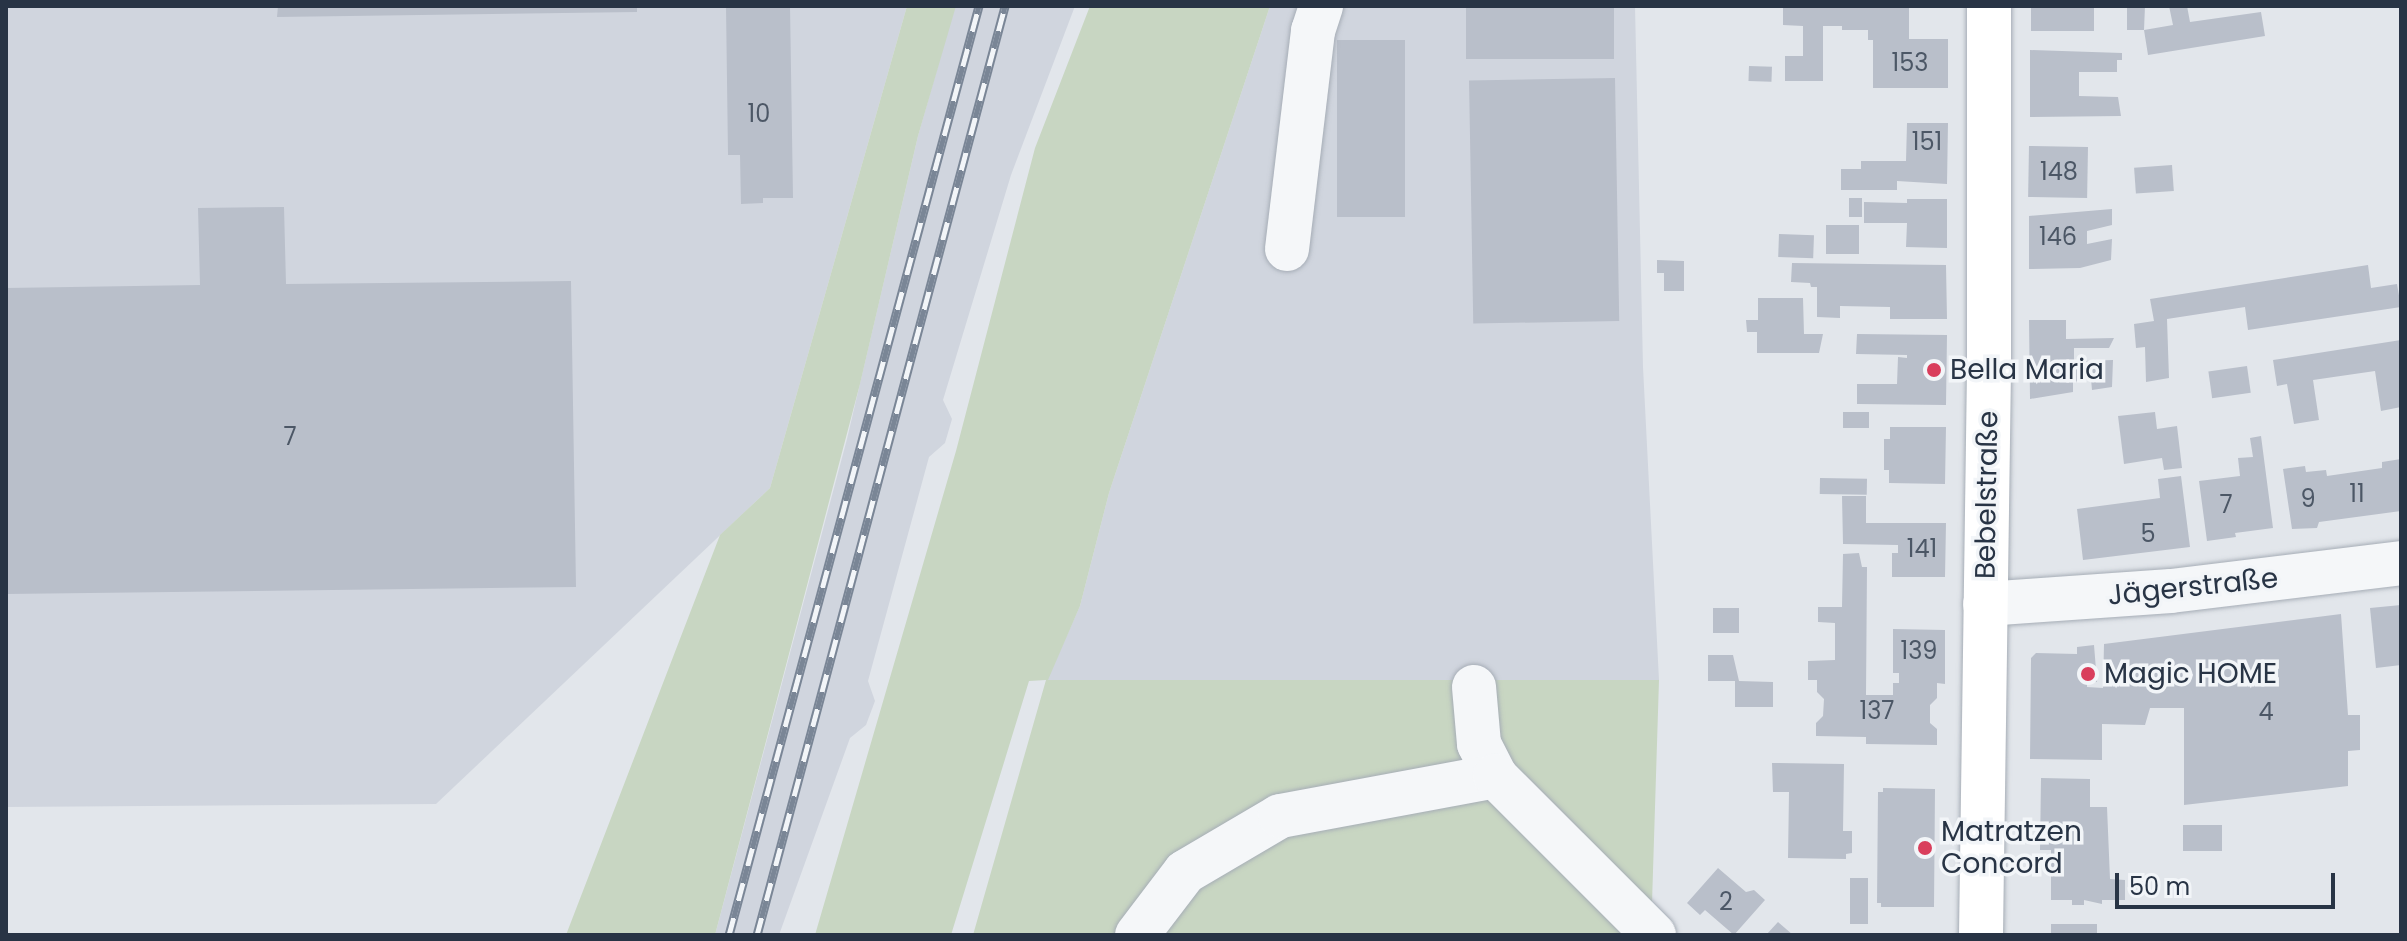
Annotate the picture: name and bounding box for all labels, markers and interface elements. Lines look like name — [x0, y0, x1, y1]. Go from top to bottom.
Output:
house number: 153 — [1892, 49, 1928, 77]
house number: 10 — [748, 100, 770, 128]
house number: 151 — [1912, 128, 1942, 156]
house number: 148 — [2040, 158, 2078, 186]
house number: 146 — [2039, 223, 2077, 251]
place label: Bella Maria — [1950, 353, 2104, 387]
marker: Bella Maria — [1925, 361, 1943, 379]
street label: Bebelstraße — [1969, 411, 2005, 579]
house number: 7 — [283, 423, 297, 451]
house number: 11 — [2349, 480, 2365, 508]
house number: 9 — [2300, 485, 2316, 513]
house number: 7 — [2219, 491, 2233, 519]
house number: 5 — [2140, 520, 2156, 548]
house number: 141 — [1907, 535, 1937, 563]
street label: Jägerstraße — [2106, 561, 2280, 613]
house number: 139 — [1901, 637, 1937, 665]
place label: Magic HOME — [2104, 657, 2277, 691]
marker: Magic HOME — [2079, 665, 2097, 683]
house number: 137 — [1860, 697, 1894, 725]
house number: 4 — [2258, 698, 2274, 726]
place label: Matratzen Concord — [1941, 815, 2082, 881]
marker: Matratzen Concord — [1916, 839, 1934, 857]
scale bar — [2119, 857, 2339, 907]
text: 50 m — [2129, 870, 2190, 903]
house number: 2 — [1719, 888, 1733, 916]

